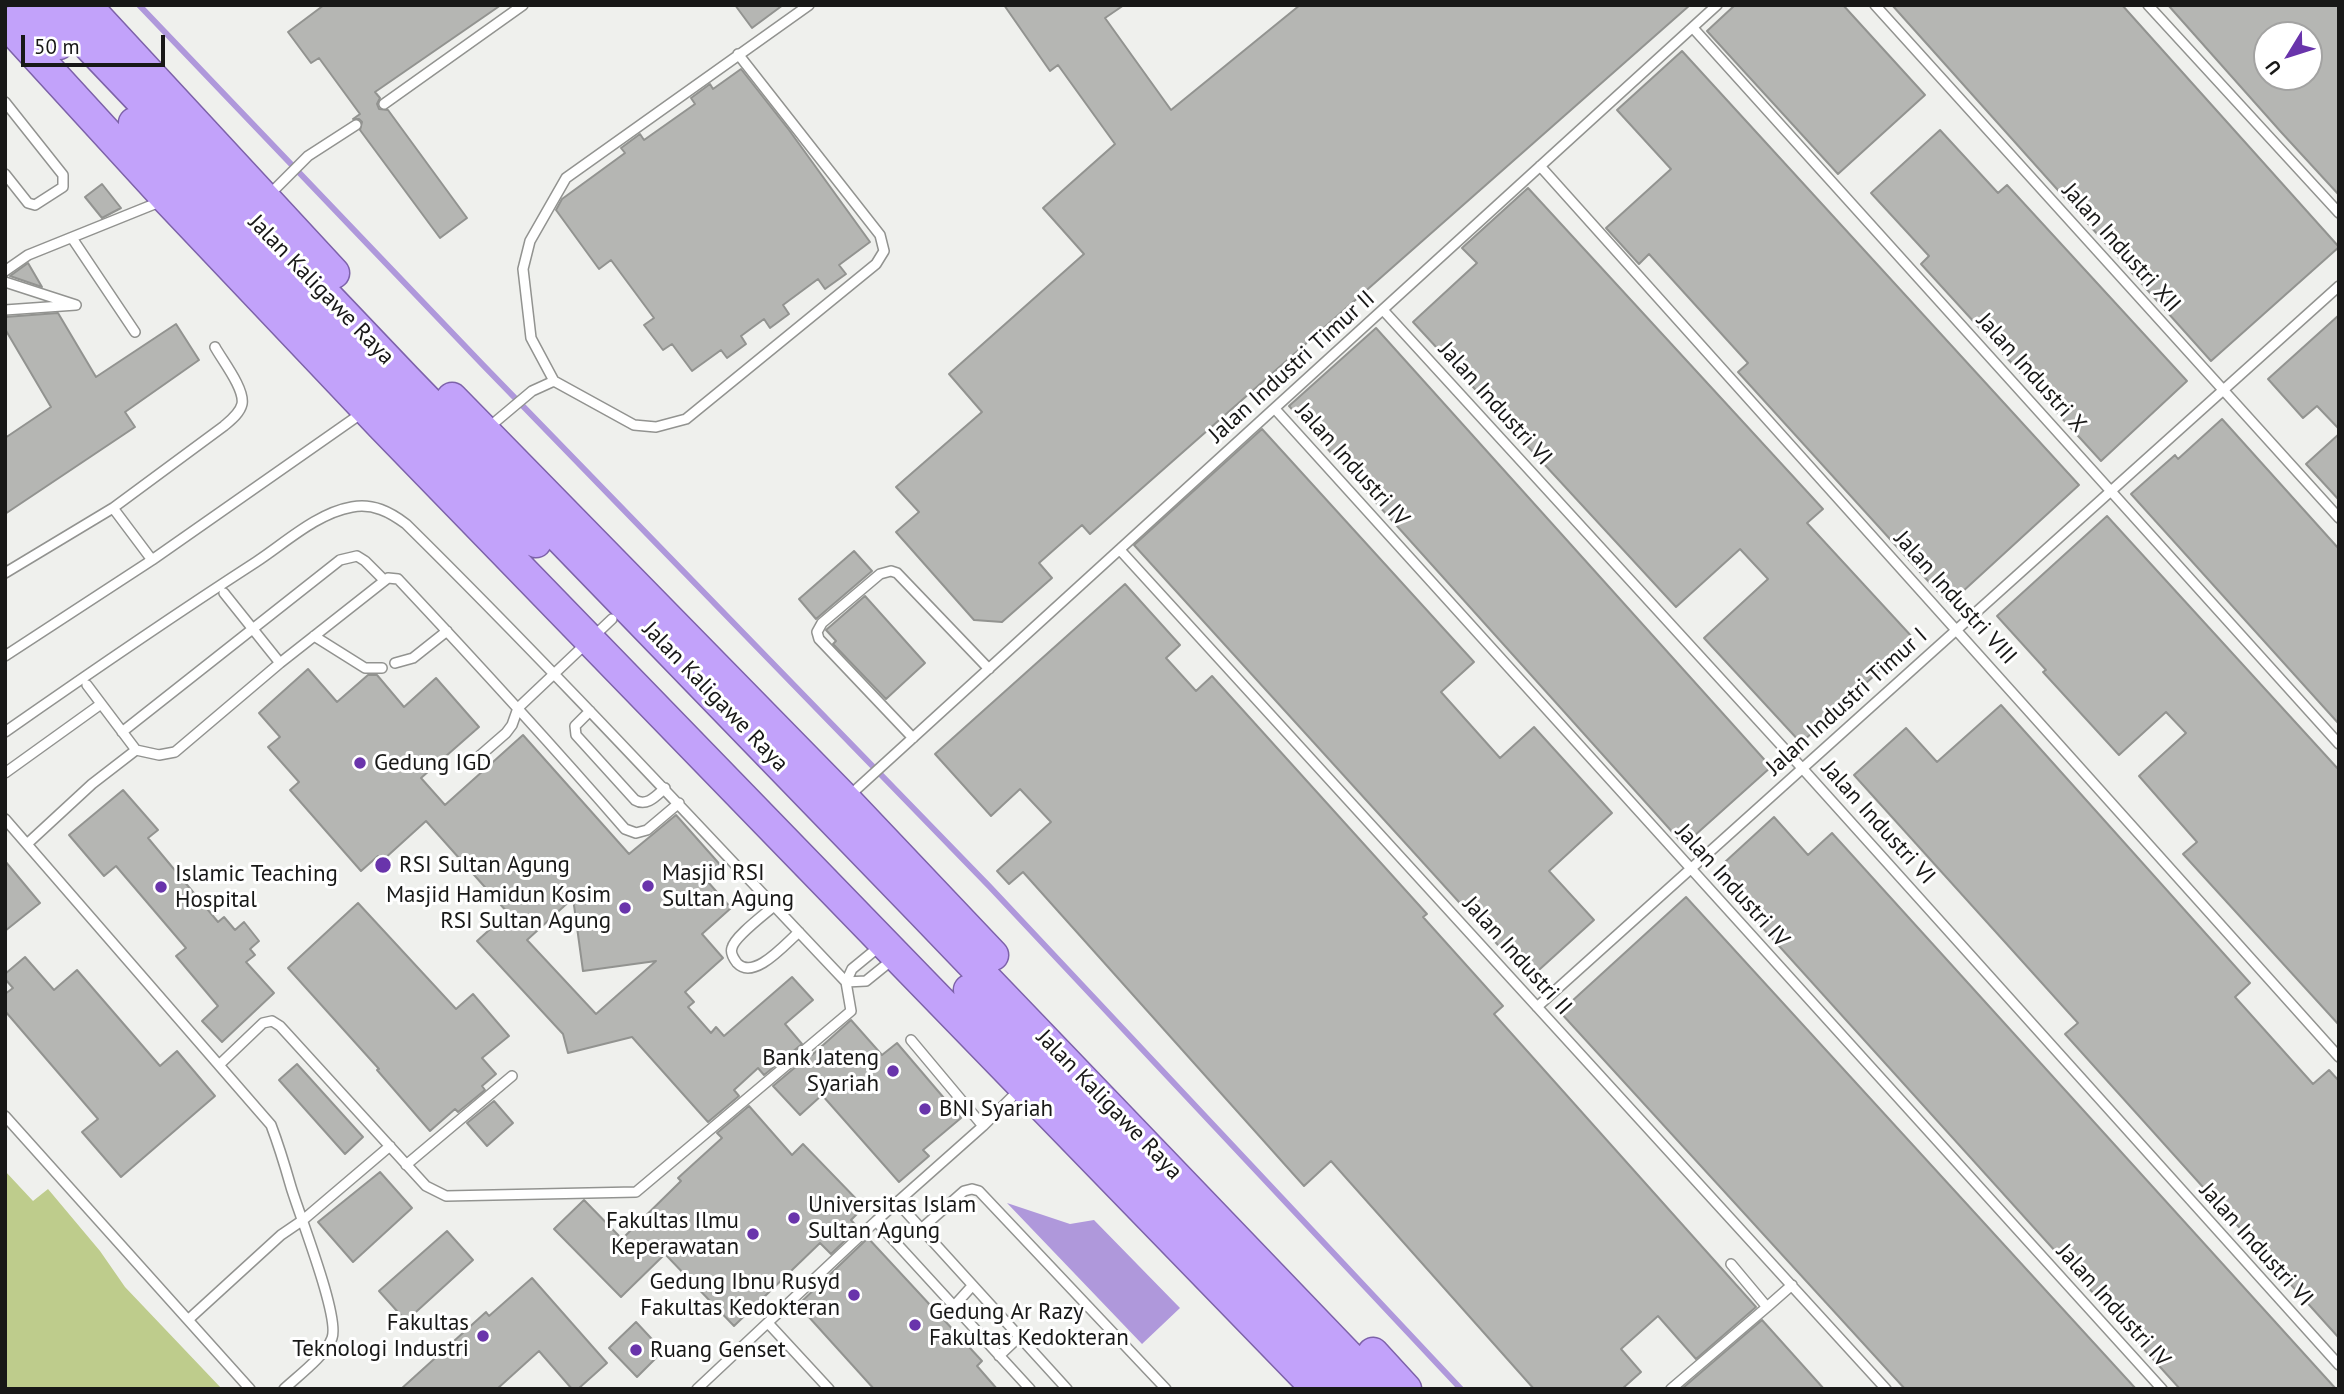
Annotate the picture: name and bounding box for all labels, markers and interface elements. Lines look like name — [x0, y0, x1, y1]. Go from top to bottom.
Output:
scale bar — [24, 21, 168, 65]
north arrow — [2253, 21, 2323, 91]
text: 50 m — [34, 33, 80, 60]
text: U — [2260, 56, 2286, 80]
street label: Jalan Industri XII — [2056, 178, 2186, 318]
street label: Jalan Kaligawe Raya — [242, 209, 400, 371]
street label: Jalan Industri Timur II — [1203, 285, 1381, 449]
street label: Jalan Industri X — [1970, 308, 2092, 438]
street label: Jalan Industri VI — [1432, 337, 1558, 471]
street label: Jalan Industri IV — [1289, 398, 1415, 532]
street label: Jalan Industri VIII — [1888, 526, 2022, 670]
street label: Jalan Kaligawe Raya — [636, 616, 794, 778]
street label: Jalan Industri Timur I — [1761, 622, 1933, 782]
place label: Gedung IGD — [374, 749, 491, 777]
marker: Gedung IGD — [352, 755, 368, 771]
street label: Jalan Industri VI — [1815, 756, 1941, 890]
street label: Jalan Industri IV — [1669, 819, 1795, 953]
place label: RSI Sultan Agung — [399, 851, 570, 879]
marker: RSI Sultan Agung — [373, 855, 393, 875]
place label: Masjid RSI Sultan Agung — [662, 859, 794, 913]
place label: Islamic Teaching Hospital — [175, 860, 338, 914]
marker: Masjid RSI Sultan Agung — [640, 878, 656, 894]
marker: Islamic Teaching Hospital — [153, 879, 169, 895]
place label: Masjid Hamidun Kosim RSI Sultan Agung — [386, 881, 611, 935]
street label: Jalan Industri II — [1457, 891, 1577, 1021]
marker: Masjid Hamidun Kosim RSI Sultan Agung — [617, 900, 633, 916]
street label: Jalan Kaligawe Raya — [1030, 1024, 1188, 1186]
place label: Bank Jateng Syariah — [762, 1044, 879, 1098]
marker: Bank Jateng Syariah — [885, 1063, 901, 1079]
place label: BNI Syariah — [939, 1095, 1053, 1123]
marker: BNI Syariah — [917, 1101, 933, 1117]
street label: Jalan Industri VI — [2193, 1178, 2319, 1312]
place label: Universitas Islam Sultan Agung — [808, 1191, 976, 1245]
place label: Fakultas Ilmu Keperawatan — [606, 1207, 739, 1261]
marker: Universitas Islam Sultan Agung — [786, 1210, 802, 1226]
marker: Fakultas Ilmu Keperawatan — [745, 1226, 761, 1242]
street label: Jalan Industri IV — [2050, 1239, 2176, 1373]
place label: Gedung Ibnu Rusyd Fakultas Kedokteran — [640, 1268, 840, 1322]
marker: Gedung Ibnu Rusyd Fakultas Kedokteran — [846, 1287, 862, 1303]
place label: Gedung Ar Razy Fakultas Kedokteran — [929, 1298, 1129, 1352]
place label: Fakultas Teknologi Industri — [292, 1309, 469, 1363]
marker: Gedung Ar Razy Fakultas Kedokteran — [907, 1317, 923, 1333]
marker: Fakultas Teknologi Industri — [475, 1328, 491, 1344]
place label: Ruang Genset — [650, 1336, 786, 1364]
marker: Ruang Genset — [628, 1342, 644, 1358]

